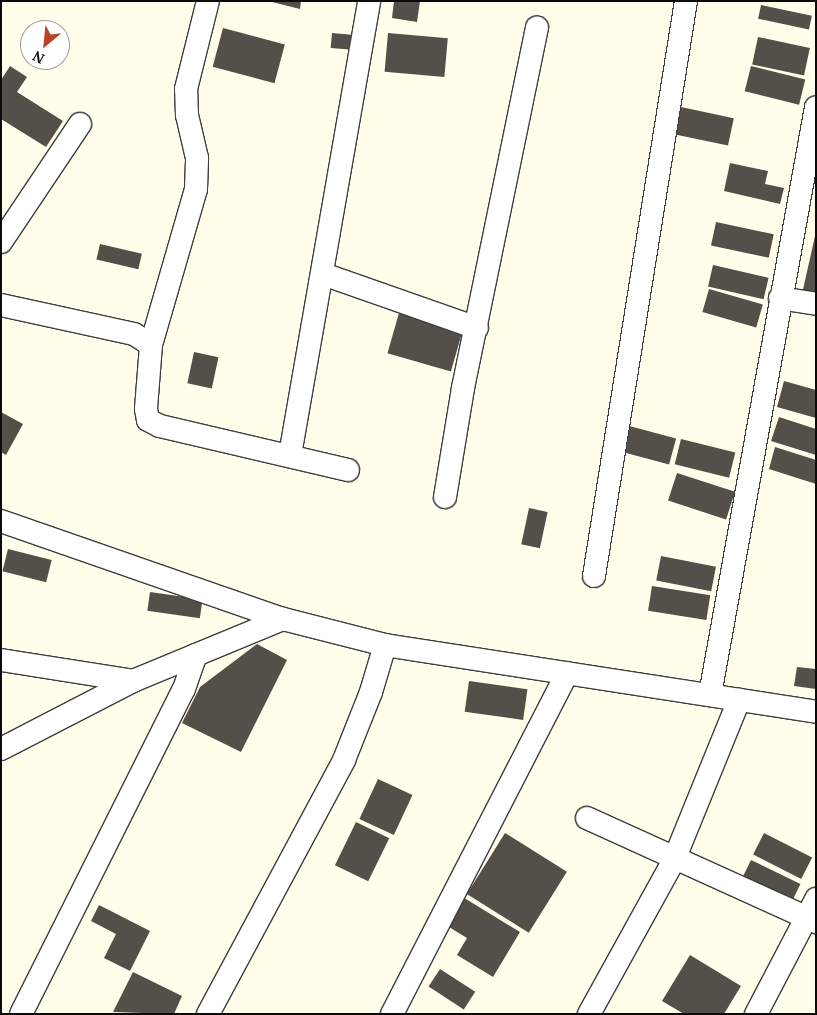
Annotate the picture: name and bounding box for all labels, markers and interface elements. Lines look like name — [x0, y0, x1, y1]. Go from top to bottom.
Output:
north arrow — [20, 20, 70, 70]
text: N — [29, 47, 47, 69]

